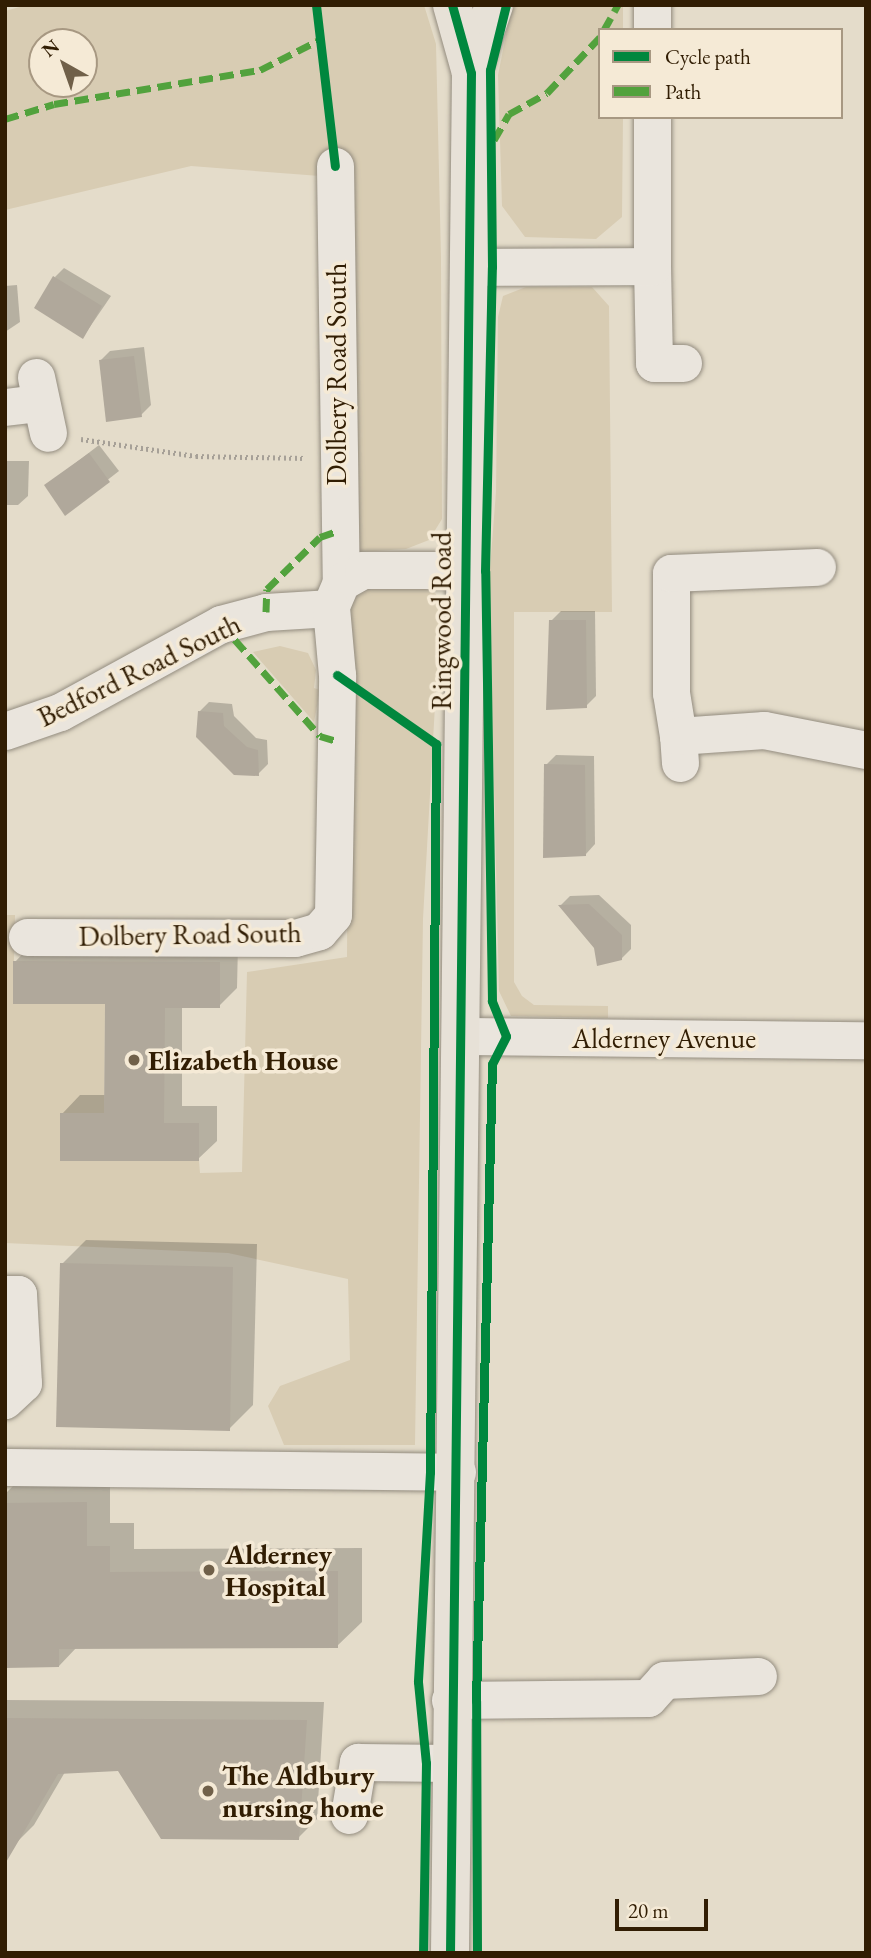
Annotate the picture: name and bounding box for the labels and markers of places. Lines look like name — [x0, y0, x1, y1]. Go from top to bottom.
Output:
place label: Elizabeth House — [148, 1043, 338, 1077]
marker: Elizabeth House — [126, 1052, 142, 1068]
place label: Alderney Hospital — [225, 1537, 332, 1603]
marker: Alderney Hospital — [199, 1560, 219, 1580]
place label: The Aldbury nursing home — [222, 1758, 384, 1824]
marker: The Aldbury nursing home — [200, 1783, 216, 1799]

